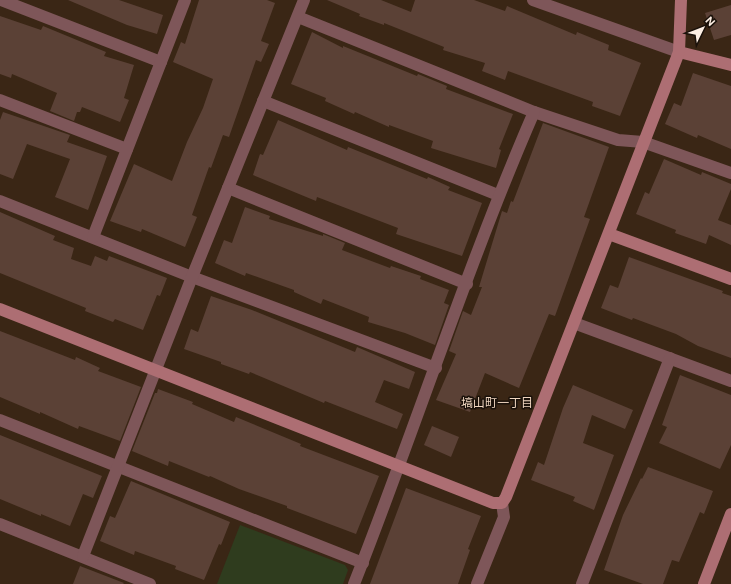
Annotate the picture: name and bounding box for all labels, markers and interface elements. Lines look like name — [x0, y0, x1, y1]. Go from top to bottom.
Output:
north arrow — [683, 8, 723, 48]
text: N — [702, 13, 718, 29]
district label: 塙山町一丁目 — [461, 395, 533, 411]

